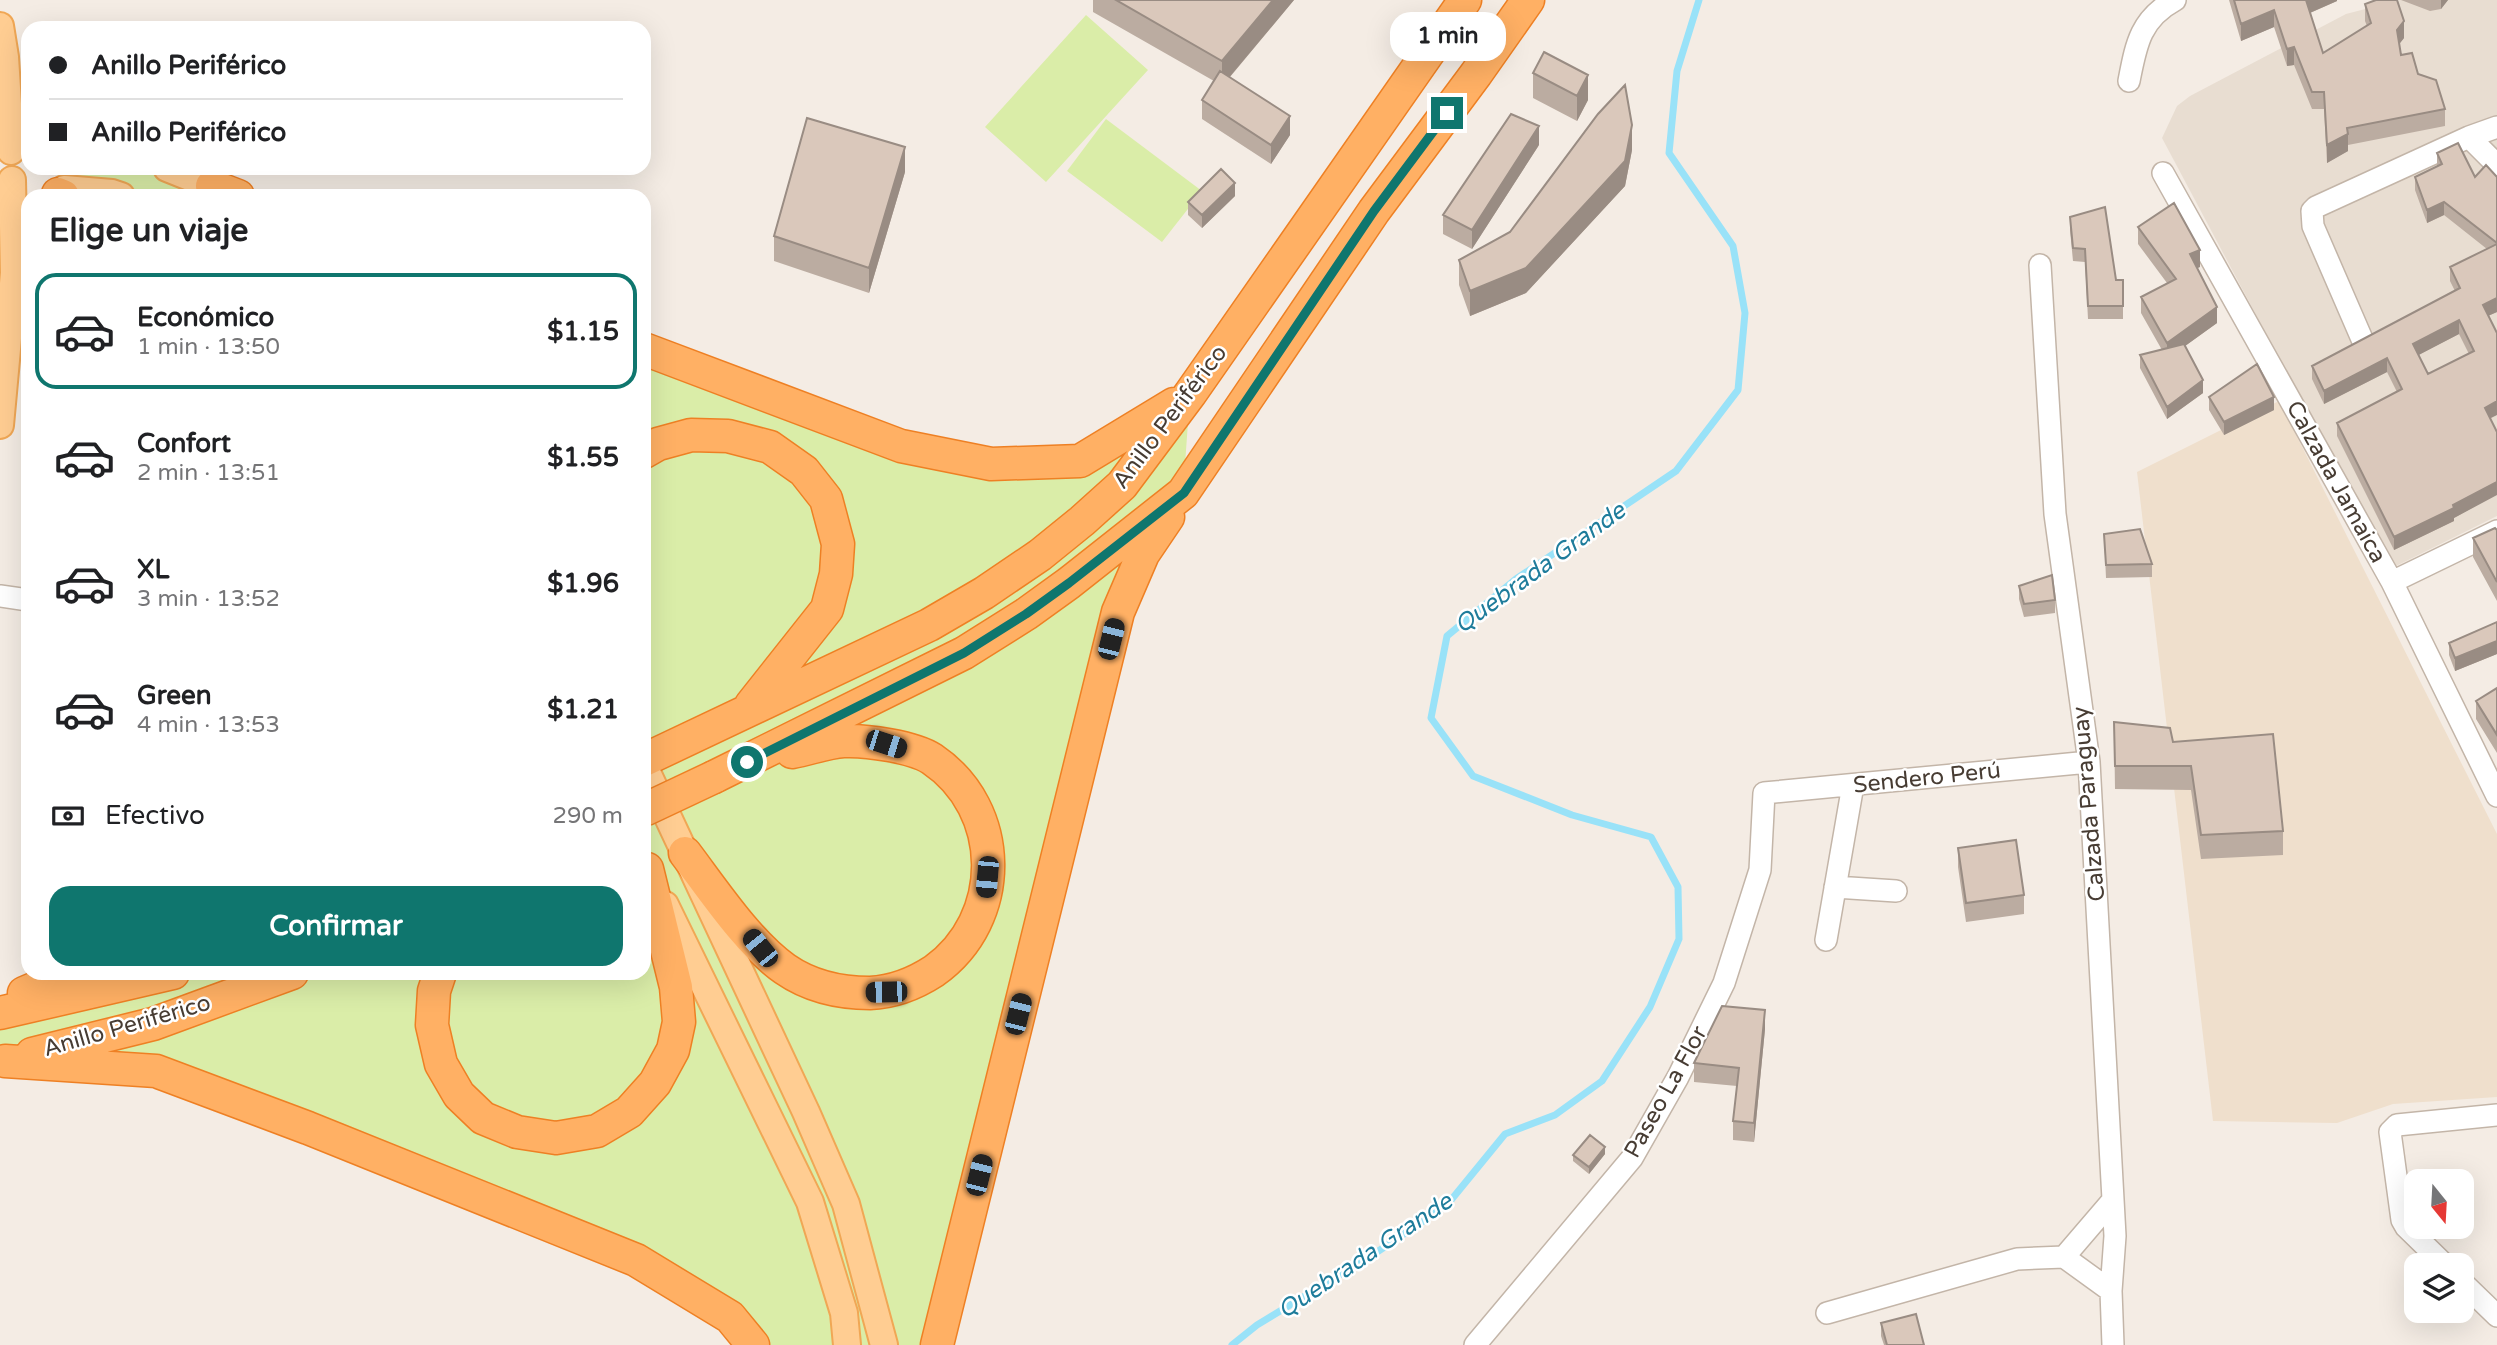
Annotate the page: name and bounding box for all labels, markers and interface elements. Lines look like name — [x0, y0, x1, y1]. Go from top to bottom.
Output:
callout: 1 min — [1389, 11, 1505, 60]
text: 1 min — [1417, 22, 1479, 50]
text: Anillo Periférico — [91, 50, 286, 81]
route end — [1431, 97, 1463, 129]
text: Anillo Periférico — [91, 117, 286, 148]
text: Elige un viaje — [49, 212, 248, 250]
icon: car — [53, 300, 116, 363]
text: Económico — [137, 302, 274, 333]
text: $1.15 — [547, 316, 619, 347]
text: 1 min · 13:50 — [137, 333, 280, 361]
street label: Anillo Periférico — [1107, 340, 1233, 494]
street label: Calzada Jamaica — [2280, 396, 2392, 568]
icon: car — [53, 426, 116, 489]
text: Confort — [137, 428, 231, 459]
text: $1.55 — [547, 442, 619, 473]
text: 2 min · 13:51 — [137, 459, 280, 487]
water label: Quebrada Grande — [1449, 495, 1632, 640]
icon: car — [53, 552, 116, 615]
text: XL — [137, 554, 169, 585]
text: $1.96 — [547, 568, 619, 599]
text: 3 min · 13:52 — [137, 585, 280, 613]
car — [1096, 616, 1127, 662]
icon: car — [53, 678, 116, 741]
text: Green — [137, 680, 212, 711]
text: $1.21 — [547, 694, 619, 725]
street label: Calzada Paraguay — [2067, 705, 2111, 903]
text: 4 min · 13:53 — [137, 711, 280, 739]
car — [863, 728, 910, 760]
route start — [731, 746, 763, 778]
street label: Sendero Perú — [1852, 756, 2002, 800]
icon: cash — [49, 797, 87, 835]
text: Efectivo — [105, 800, 205, 831]
text: 290 m — [553, 802, 623, 830]
car — [975, 855, 1000, 899]
button: Confirmar — [49, 886, 623, 966]
car — [739, 925, 782, 971]
car — [865, 981, 908, 1003]
street label: Anillo Periférico — [40, 989, 214, 1063]
car — [1003, 991, 1034, 1037]
street label: Paseo La Flor — [1618, 1021, 1714, 1163]
car — [964, 1152, 995, 1198]
north arrow — [2404, 1169, 2474, 1239]
map controls — [2404, 1169, 2474, 1323]
water label: Quebrada Grande — [1272, 1186, 1459, 1325]
button: layers — [2404, 1253, 2474, 1323]

